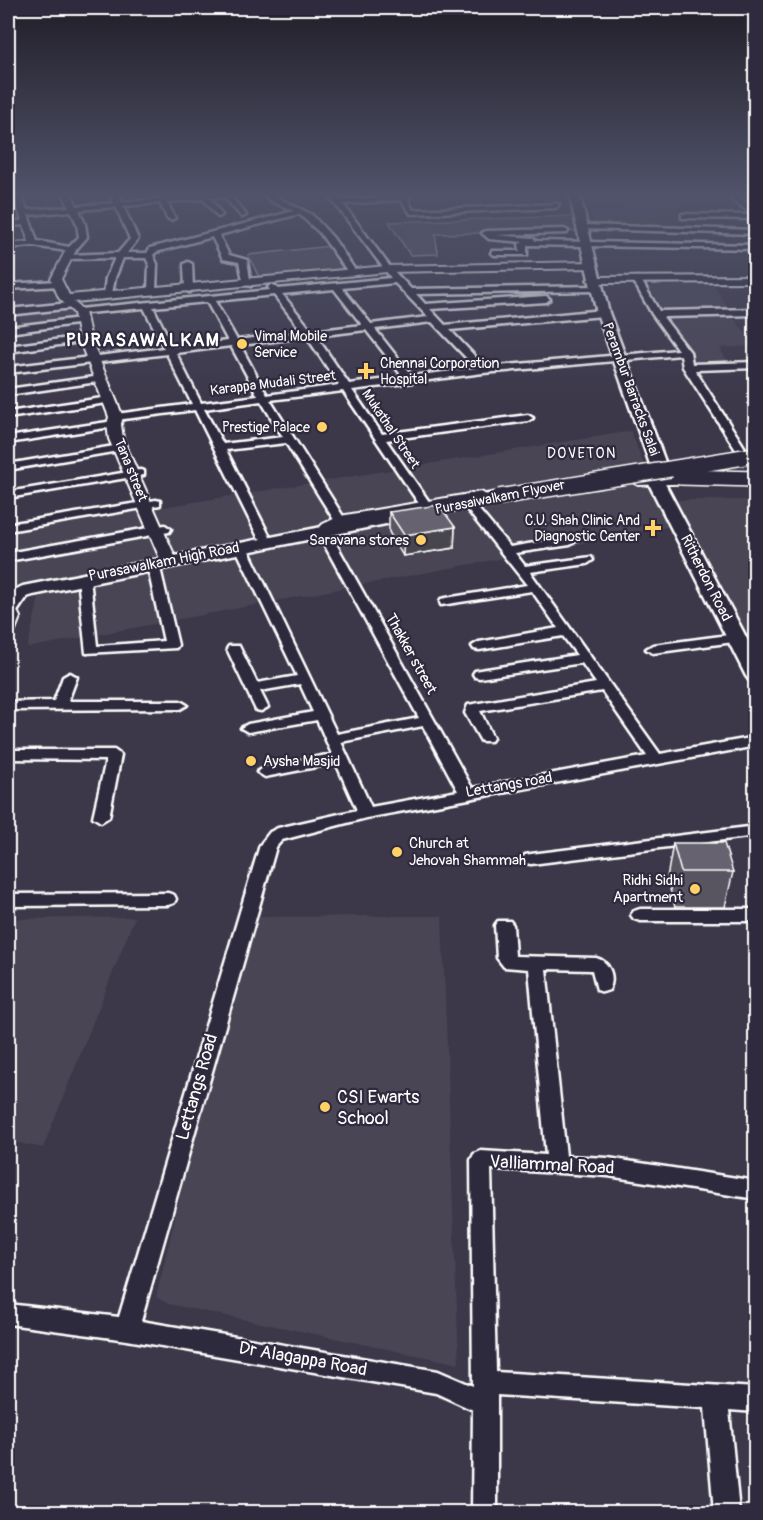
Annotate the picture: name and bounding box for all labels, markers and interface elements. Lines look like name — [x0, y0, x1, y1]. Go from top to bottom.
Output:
street label: Perambur Barracks Salai — [599, 320, 663, 458]
place label: Vimal Mobile Service — [254, 328, 327, 361]
district label: PURASAWALKAM — [66, 329, 220, 352]
marker: Vimal Mobile Service — [235, 337, 249, 351]
place label: Chennai Corporation Hospital — [380, 355, 500, 388]
marker: Chennai Corporation Hospital — [357, 362, 375, 380]
street label: Karappa Mudali Street — [209, 367, 337, 399]
street label: Mukathal Street — [358, 386, 424, 472]
place label: Prestige Palace — [222, 419, 310, 436]
marker: Prestige Palace — [315, 420, 329, 434]
street label: Tana street — [111, 436, 151, 504]
district label: DOVETON — [547, 445, 617, 462]
street label: Purasaiwalkam Flyover — [434, 476, 566, 518]
place label: C.U. Shah Clinic And Diagnostic Center — [525, 512, 640, 545]
marker: C.U. Shah Clinic And Diagnostic Center — [644, 519, 662, 537]
place label: Saravana stores — [309, 531, 409, 550]
street label: Ritherdon Road — [676, 532, 736, 624]
marker: Saravana stores — [414, 533, 428, 547]
street label: Purasawalkam High Road — [87, 538, 241, 586]
street label: Thakker street — [381, 610, 441, 699]
place label: Aysha Masjid — [263, 752, 340, 771]
marker: Aysha Masjid — [244, 754, 258, 768]
street label: Lettangs road — [464, 768, 554, 802]
place label: Church at Jehovah Shammah — [409, 834, 526, 870]
marker: Church at Jehovah Shammah — [390, 845, 404, 859]
place label: Ridhi Sidhi Apartment — [613, 871, 684, 907]
marker: Ridhi Sidhi Apartment — [688, 882, 702, 896]
street label: Lettangs Road — [171, 1031, 223, 1143]
place label: CSI Ewarts School — [337, 1086, 419, 1130]
marker: CSI Ewarts School — [318, 1100, 332, 1114]
street label: Valliammal Road — [489, 1150, 615, 1180]
street label: Dr Alagappa Road — [237, 1336, 369, 1382]

